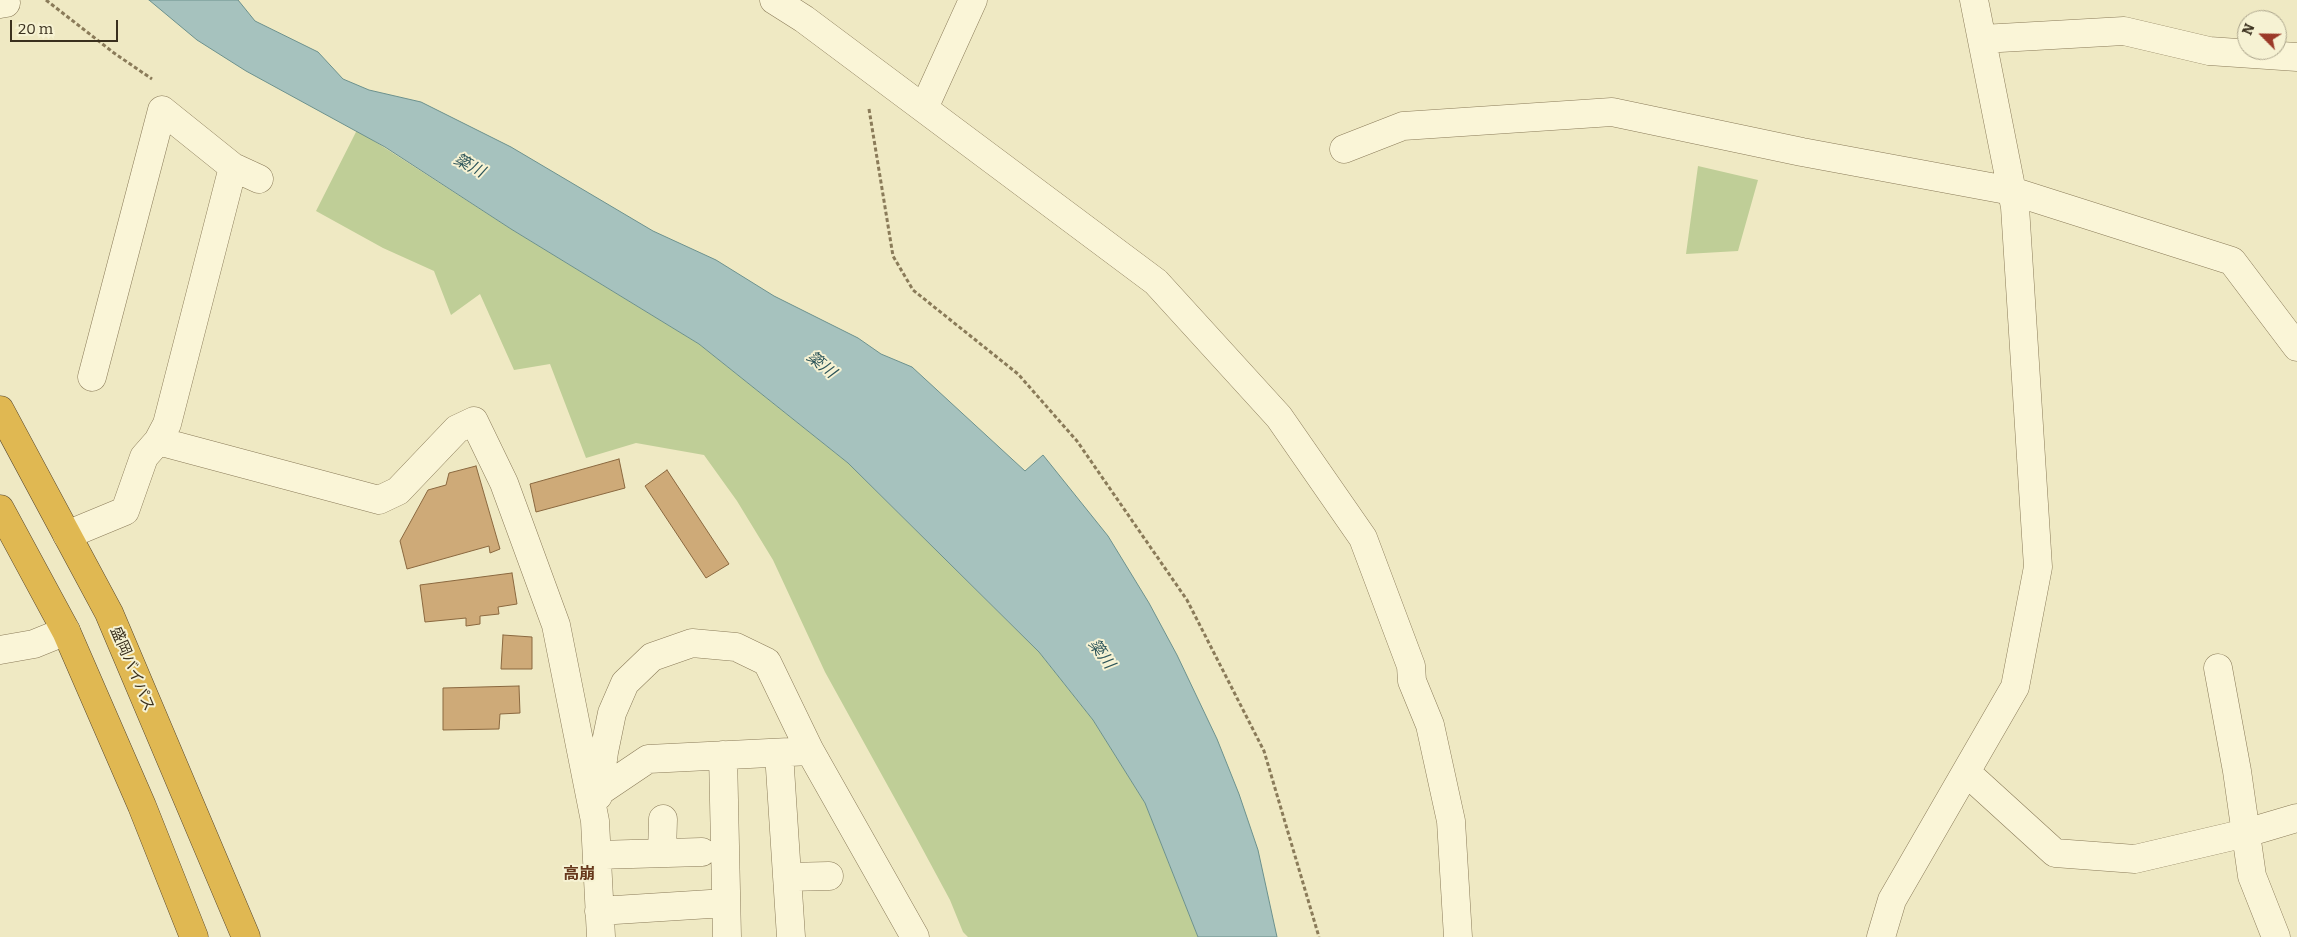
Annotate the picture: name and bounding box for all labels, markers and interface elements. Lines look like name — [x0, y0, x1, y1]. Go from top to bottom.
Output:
scale bar — [12, 10, 120, 42]
north arrow — [2237, 10, 2287, 60]
text: 20 m — [18, 20, 53, 38]
text: N — [2239, 21, 2259, 38]
water label: 簗川 — [450, 150, 488, 182]
water label: 簗川 — [803, 347, 839, 383]
street label: 盛岡バイパス — [106, 624, 158, 714]
water label: 簗川 — [1084, 635, 1118, 673]
district label: 高崩 — [563, 865, 595, 885]

